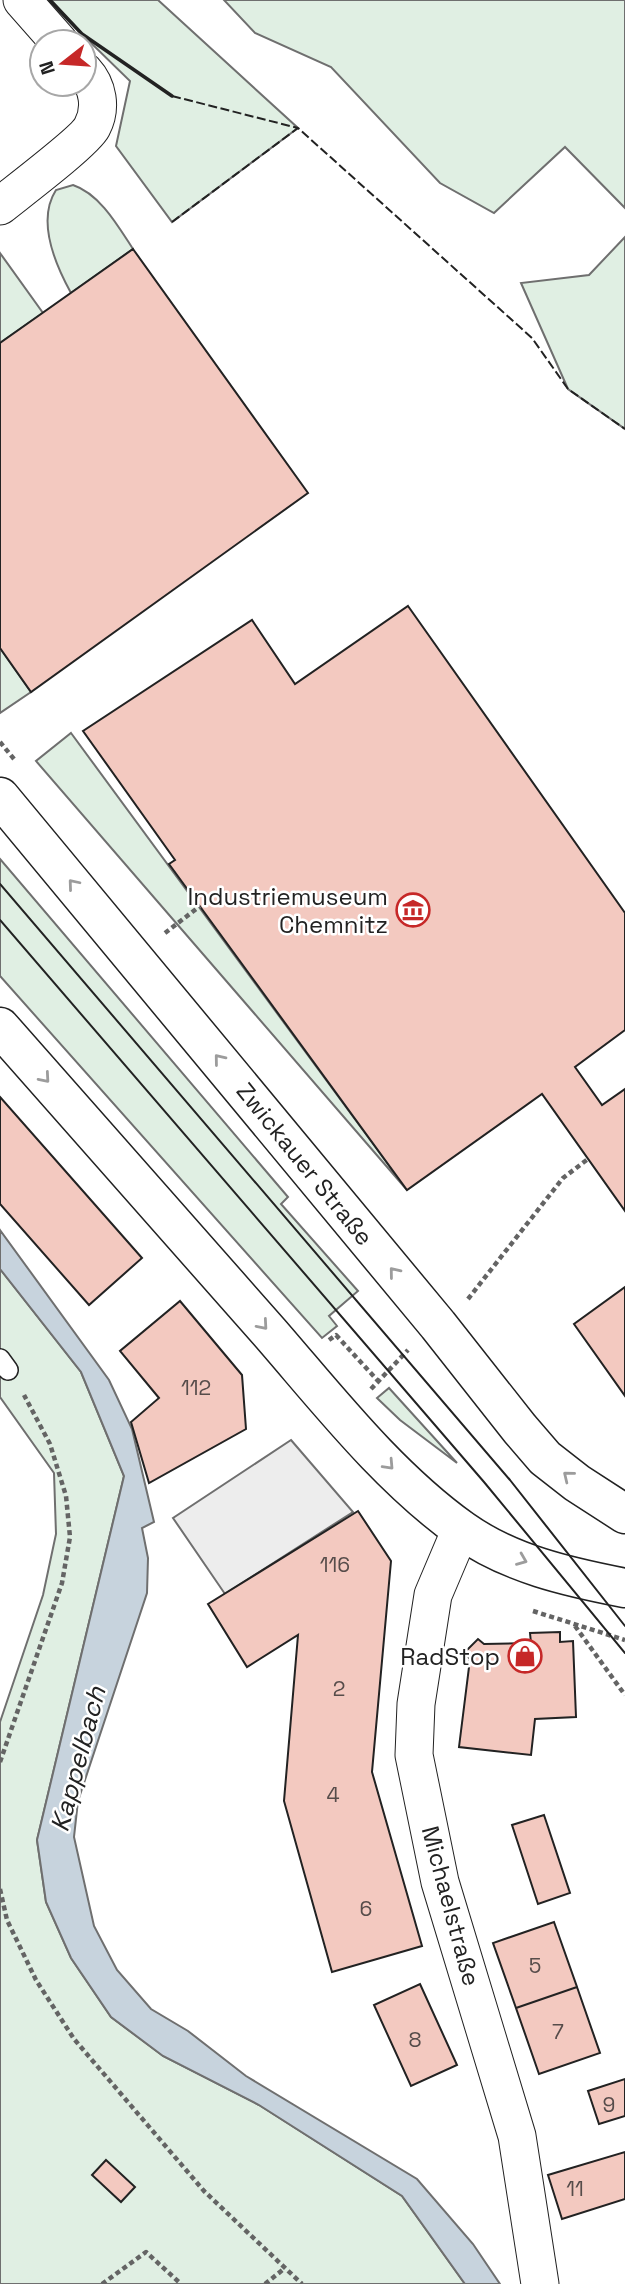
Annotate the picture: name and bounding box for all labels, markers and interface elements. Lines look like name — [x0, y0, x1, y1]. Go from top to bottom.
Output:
north arrow — [28, 28, 98, 98]
text: N — [33, 58, 61, 78]
one-way arrow — [69, 879, 81, 892]
place label: Industriemuseum Chemnitz — [187, 881, 388, 940]
museum icon: Industriemuseum Chemnitz — [394, 891, 432, 929]
one-way arrow — [215, 1054, 227, 1067]
one-way arrow — [37, 1070, 49, 1083]
street label: Zwickauer Straße — [230, 1076, 380, 1252]
one-way arrow — [390, 1268, 403, 1280]
one-way arrow — [255, 1317, 267, 1330]
house number: 112 — [181, 1374, 211, 1401]
one-way arrow — [381, 1457, 394, 1470]
one-way arrow — [564, 1472, 577, 1484]
house number: 116 — [320, 1551, 350, 1578]
one-way arrow — [515, 1552, 527, 1566]
shop icon: RadStop — [506, 1637, 544, 1675]
place label: RadStop — [400, 1641, 500, 1672]
house number: 2 — [333, 1675, 345, 1702]
water label: Kappelbach — [42, 1682, 114, 1835]
house number: 4 — [326, 1781, 340, 1808]
street label: Michaelstraße — [415, 1823, 487, 1989]
house number: 6 — [360, 1895, 372, 1922]
house number: 5 — [529, 1952, 541, 1979]
house number: 7 — [552, 2018, 564, 2045]
house number: 8 — [408, 2026, 422, 2053]
house number: 9 — [603, 2091, 615, 2118]
house number: 11 — [566, 2175, 584, 2202]

